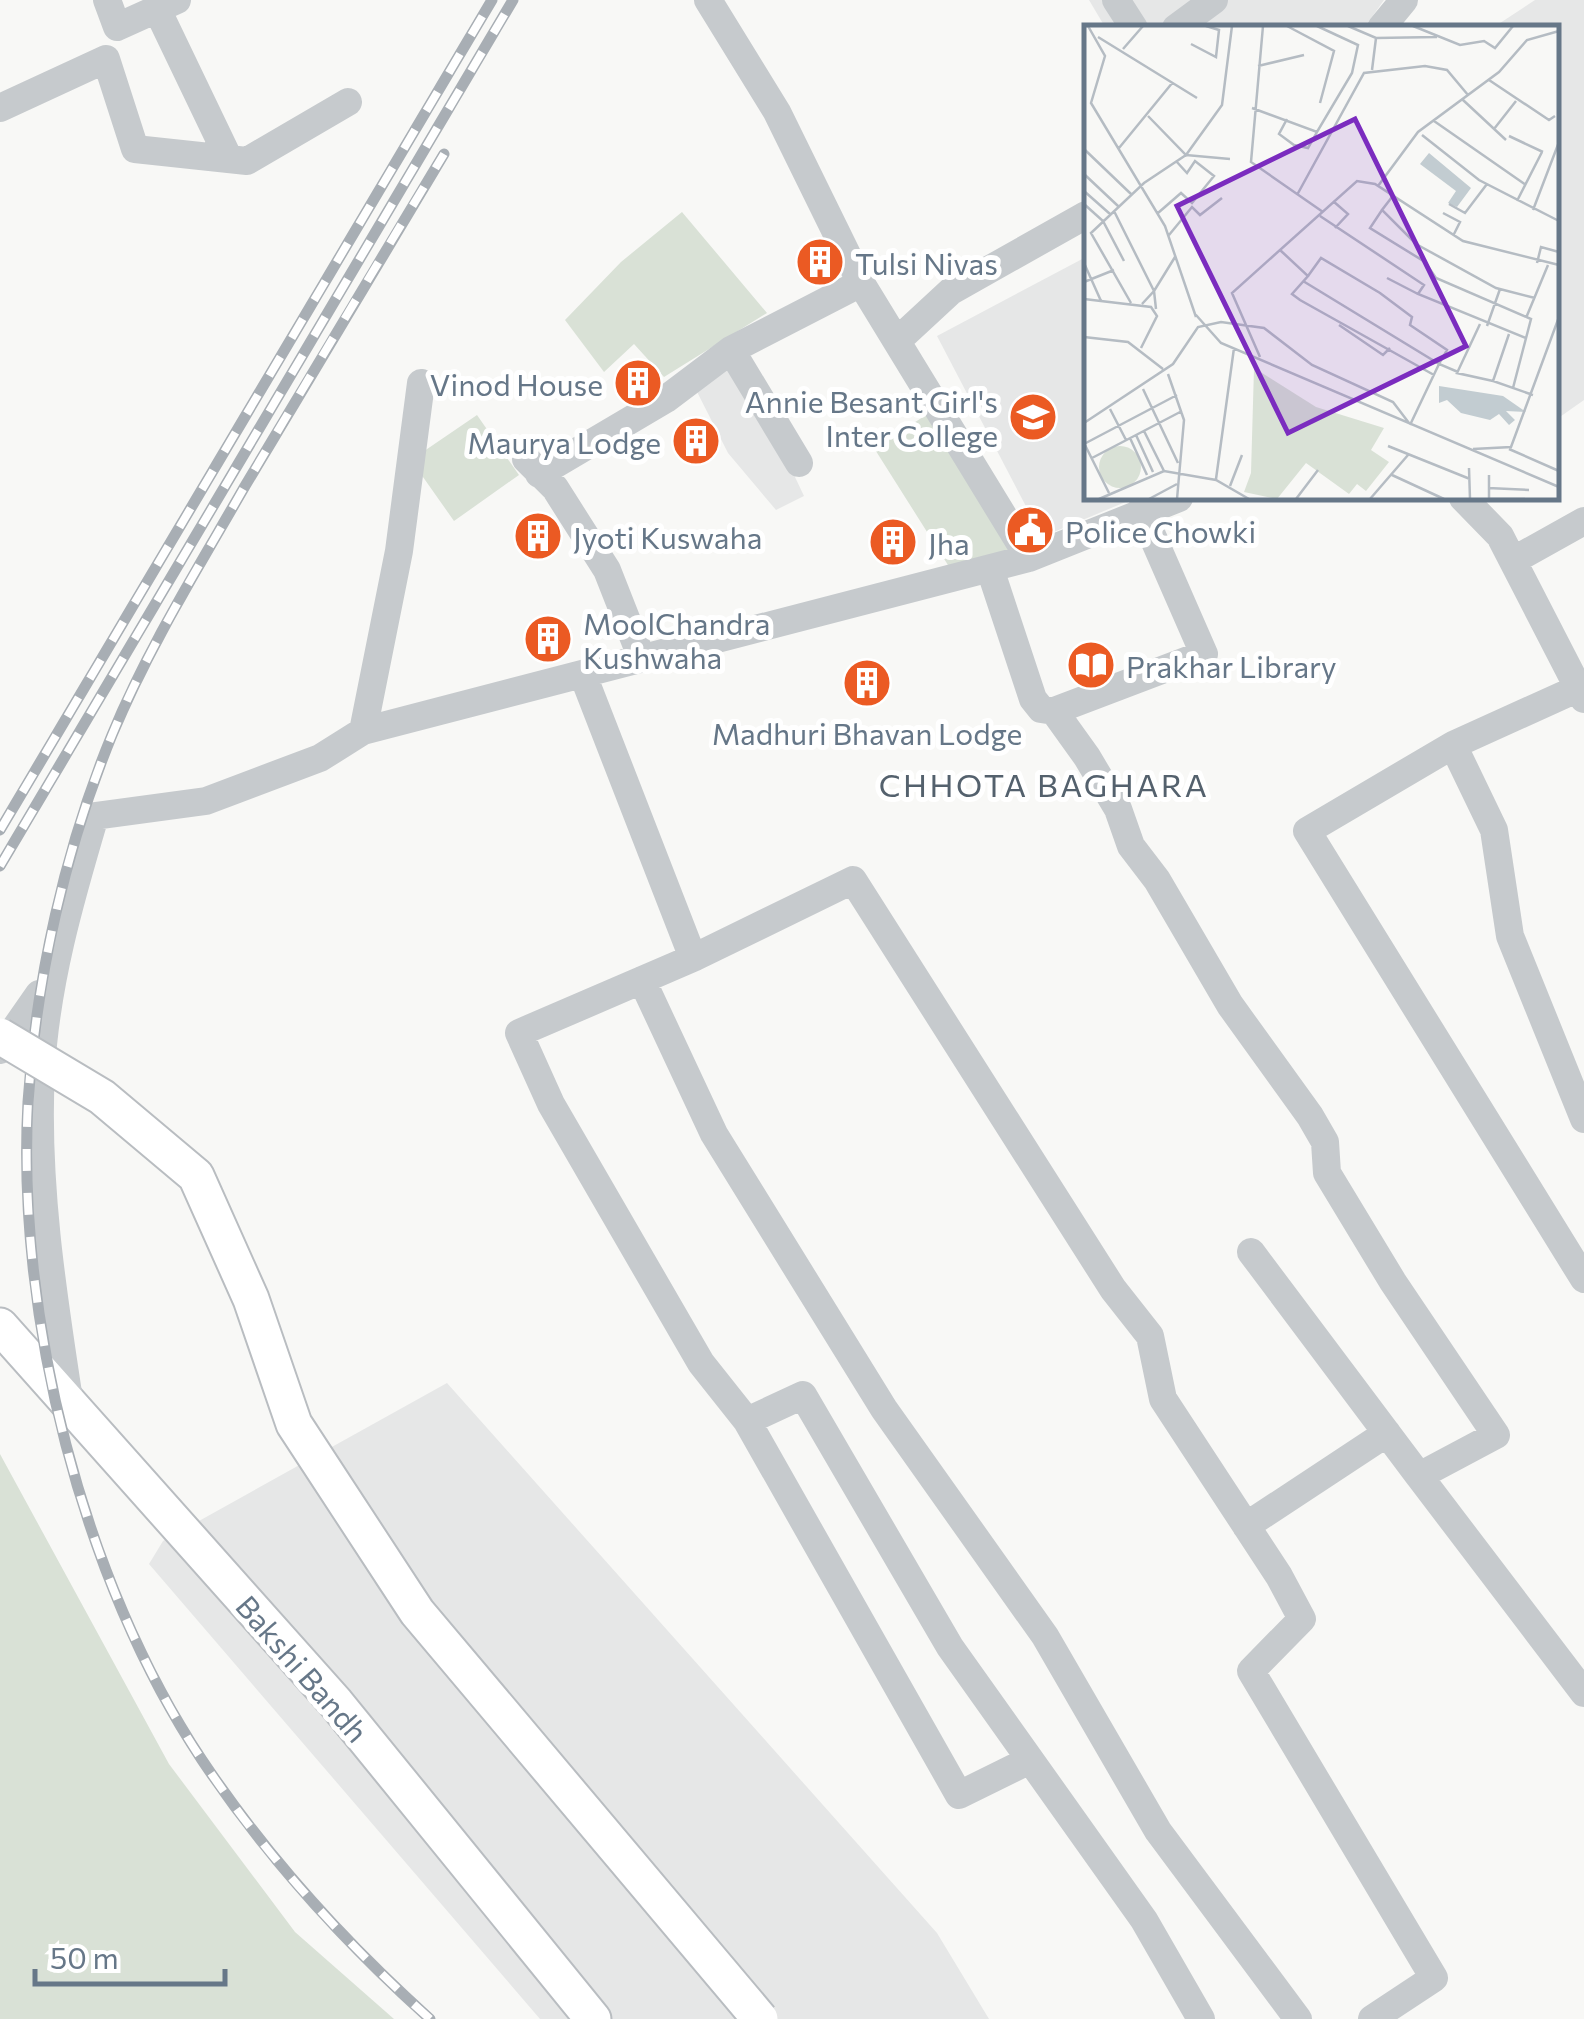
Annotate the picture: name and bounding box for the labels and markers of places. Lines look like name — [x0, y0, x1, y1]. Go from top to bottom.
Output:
building icon: Tulsi Nivas — [794, 236, 846, 288]
place label: Tulsi Nivas — [855, 244, 998, 281]
building icon: Vinod House — [612, 357, 664, 409]
place label: Vinod House — [430, 365, 603, 402]
place label: Annie Besant Girl's Inter College — [745, 382, 998, 453]
school or university icon: Annie Besant Girl's Inter College — [1007, 391, 1059, 443]
building icon: Maurya Lodge — [670, 415, 722, 467]
place label: Maurya Lodge — [467, 423, 661, 460]
public building icon: Police Chowki — [1004, 504, 1056, 556]
building icon: Jyoti Kuswaha — [512, 510, 564, 562]
place label: Police Chowki — [1065, 512, 1256, 549]
building icon: Jha — [867, 516, 919, 568]
place label: Jyoti Kuswaha — [573, 518, 762, 555]
place label: Jha — [928, 524, 970, 561]
place label: MoolChandra Kushwaha — [583, 604, 770, 675]
building icon: MoolChandra Kushwaha — [522, 613, 574, 665]
library icon: Prakhar Library — [1065, 639, 1117, 691]
place label: Prakhar Library — [1126, 647, 1337, 684]
building icon: Madhuri Bhavan Lodge — [841, 657, 893, 709]
place label: Madhuri Bhavan Lodge — [712, 714, 1022, 751]

